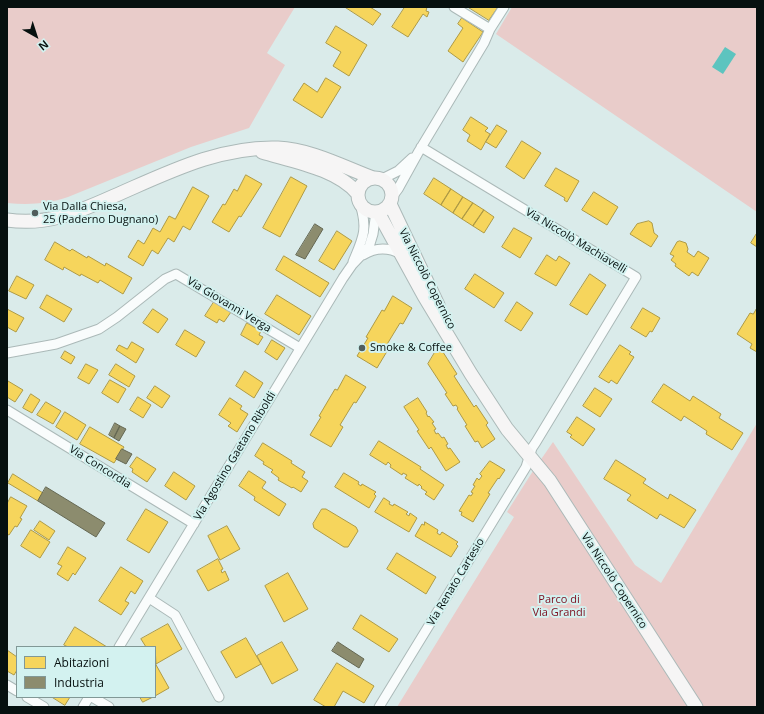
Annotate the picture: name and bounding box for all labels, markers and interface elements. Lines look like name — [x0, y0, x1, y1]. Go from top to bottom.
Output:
north arrow — [16, 16, 56, 56]
text: N — [36, 37, 52, 54]
place label: Via Dalla Chiesa, 25 (Paderno Dugnano) — [43, 200, 158, 226]
street label: Via Niccolò Machiavelli — [523, 206, 629, 276]
marker: Via Dalla Chiesa, 25 (Paderno Dugnano) — [30, 208, 40, 218]
street label: Via Niccolò Copernico — [396, 226, 458, 332]
street label: Via Giovanni Verga — [185, 275, 273, 335]
place label: Smoke & Coffee — [370, 341, 452, 355]
marker: Smoke & Coffee — [357, 343, 367, 353]
street label: Via Agostino Gaetano Riboldi — [191, 389, 279, 523]
street label: Via Concordia — [67, 443, 133, 491]
street label: Via Niccolò Copernico — [578, 531, 650, 631]
street label: Via Renato Cartesio — [425, 536, 487, 628]
park label: Parco di Via Grandi — [532, 593, 586, 619]
legend — [16, 646, 156, 698]
text: Abitazioni — [54, 654, 109, 671]
text: Industria — [54, 674, 104, 691]

